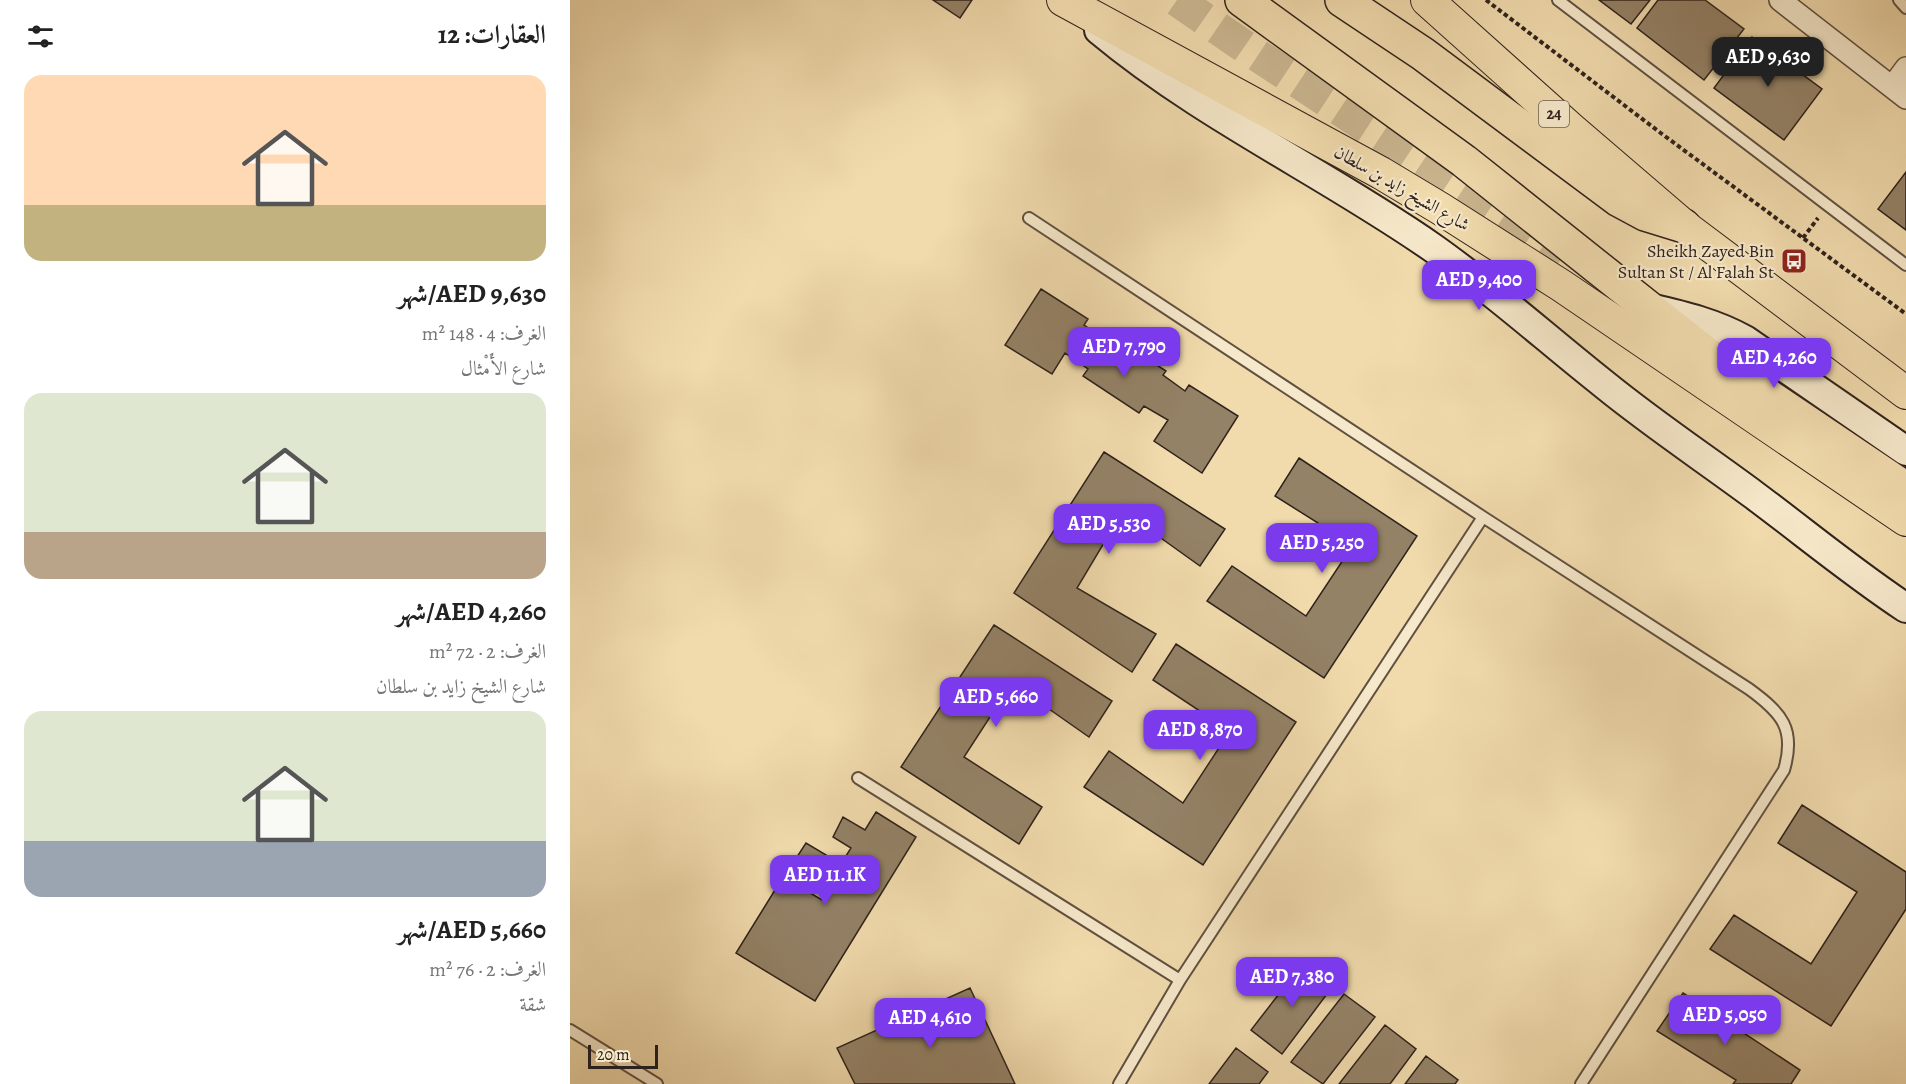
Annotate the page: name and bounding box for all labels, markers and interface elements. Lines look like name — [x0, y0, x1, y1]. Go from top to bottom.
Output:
text: العقارات: 12 — [438, 17, 546, 52]
icon: filters — [24, 20, 57, 53]
pin: AED 9,630 — [1699, 37, 1837, 88]
text: AED 9,630 — [1726, 43, 1810, 70]
road number: 24 — [1539, 101, 1569, 127]
icon: home — [231, 114, 339, 222]
street label: شارع الشيخ زايد بن سلطان — [1328, 139, 1474, 240]
place label: Sheikh Zayed Bin Sultan St / Al Falah St — [1618, 239, 1774, 284]
bus stop icon: Sheikh Zayed Bin Sultan St / Al Falah St — [1779, 246, 1809, 276]
pin: AED 9,400 — [1410, 260, 1548, 311]
text: AED 9,400 — [1436, 266, 1522, 293]
text: AED 9,630/شهر — [398, 276, 546, 311]
text: الغرف: 4 · 148 m² — [422, 320, 546, 347]
pin: AED 7,790 — [1055, 327, 1193, 378]
text: AED 7,790 — [1082, 333, 1166, 360]
pin: AED 4,260 — [1705, 338, 1843, 389]
text: AED 4,260 — [1731, 344, 1817, 371]
text: شارع الأَمْثال — [461, 355, 546, 382]
icon: home — [231, 432, 339, 540]
pin: AED 5,530 — [1040, 504, 1178, 555]
text: AED 5,530 — [1068, 510, 1150, 537]
pin: AED 5,250 — [1253, 523, 1391, 574]
text: AED 5,250 — [1280, 529, 1364, 556]
text: AED 4,260/شهر — [396, 594, 546, 629]
text: الغرف: 2 · 72 m² — [429, 638, 546, 665]
text: شارع الشيخ زايد بن سلطان — [376, 673, 546, 700]
pin: AED 5,660 — [927, 677, 1065, 728]
text: AED 5,660 — [954, 683, 1038, 710]
pin: AED 8,870 — [1131, 710, 1269, 761]
text: AED 8,870 — [1158, 716, 1242, 743]
icon: home — [231, 750, 339, 858]
pin: AED 11.1K — [756, 855, 894, 906]
text: AED 11.1K — [784, 861, 866, 888]
text: AED 5,660/شهر — [398, 912, 546, 947]
text: الغرف: 2 · 76 m² — [429, 956, 546, 983]
pin: AED 7,380 — [1223, 957, 1361, 1008]
text: AED 7,380 — [1250, 963, 1334, 990]
text: شقة — [520, 991, 546, 1018]
pin: AED 5,050 — [1656, 995, 1794, 1046]
pin: AED 4,610 — [861, 998, 999, 1049]
text: AED 5,050 — [1683, 1001, 1767, 1028]
text: AED 4,610 — [888, 1004, 972, 1031]
scale bar — [588, 1042, 658, 1070]
text: 20 m — [597, 1044, 630, 1066]

